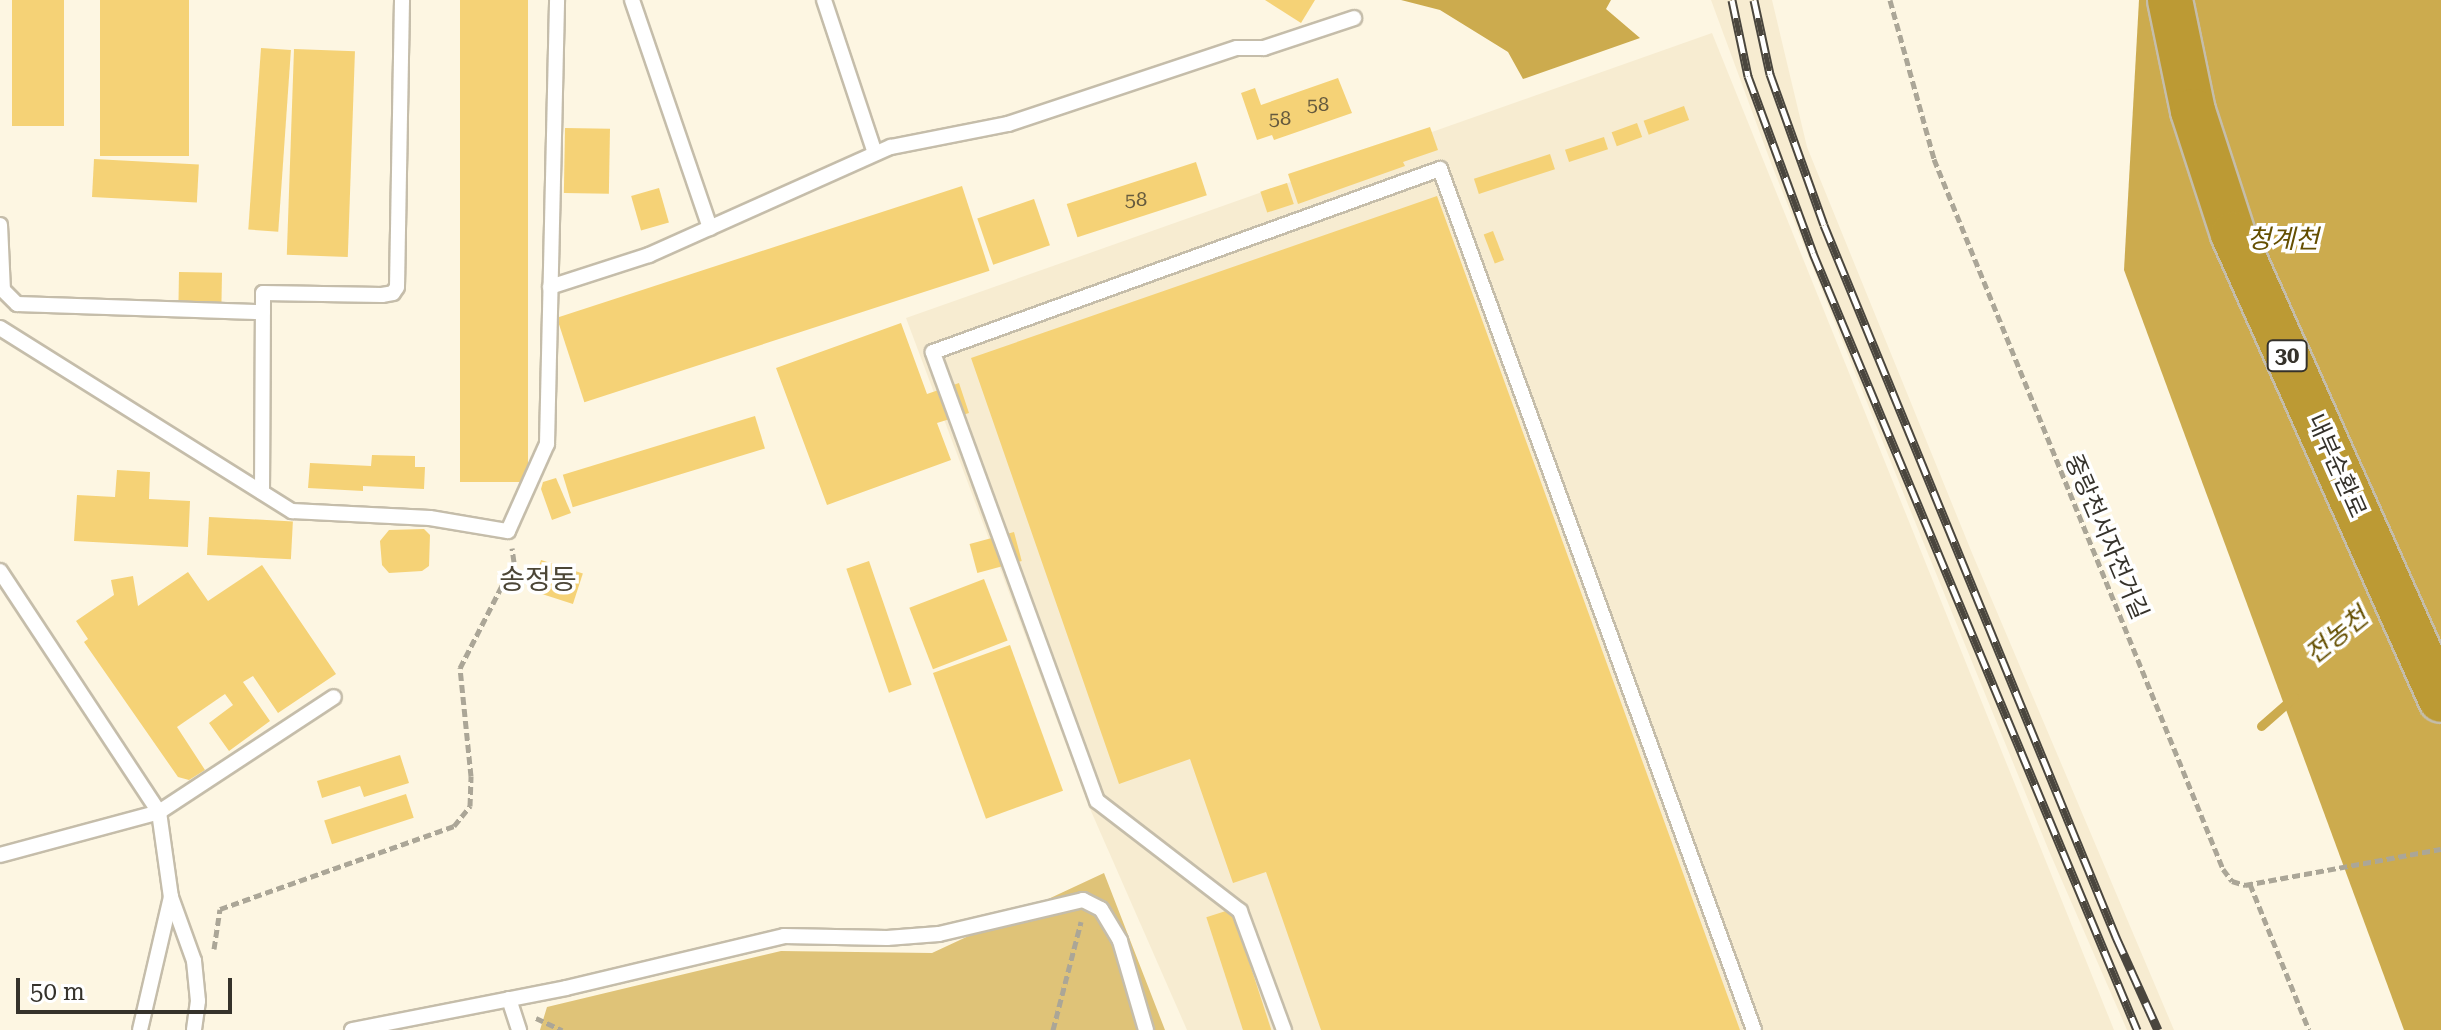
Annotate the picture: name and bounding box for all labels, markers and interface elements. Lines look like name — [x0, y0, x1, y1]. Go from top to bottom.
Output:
house number: 58 — [1307, 92, 1329, 116]
house number: 58 — [1269, 106, 1291, 130]
house number: 58 — [1125, 187, 1147, 211]
water label: 청계천 — [2247, 224, 2319, 256]
road number: 30 — [2265, 338, 2309, 374]
street label: 내부순환로 — [2300, 410, 2372, 522]
street label: 중랑천서자전거길 — [2058, 450, 2154, 624]
district label: 송정동 — [499, 563, 577, 597]
water label: 전농천 — [2299, 601, 2375, 671]
scale bar — [20, 962, 236, 1012]
text: 50 m — [30, 978, 85, 1006]

